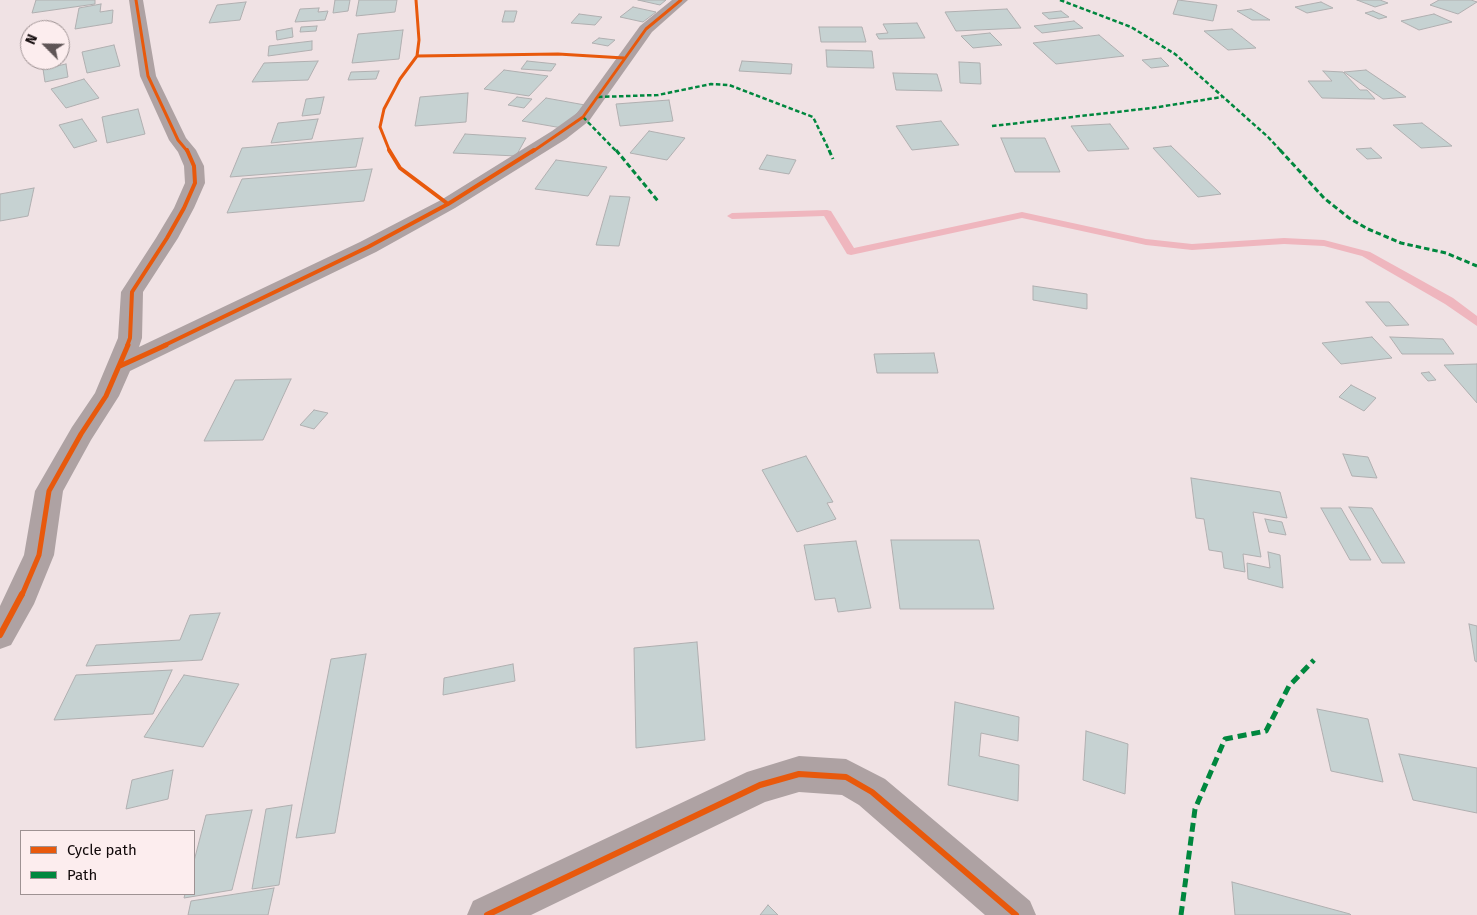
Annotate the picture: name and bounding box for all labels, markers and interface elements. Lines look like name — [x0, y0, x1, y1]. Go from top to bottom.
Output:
north arrow — [20, 20, 70, 70]
text: N — [22, 32, 41, 47]
legend — [20, 830, 195, 895]
text: Cycle path — [67, 841, 137, 859]
text: Path — [67, 866, 97, 884]

